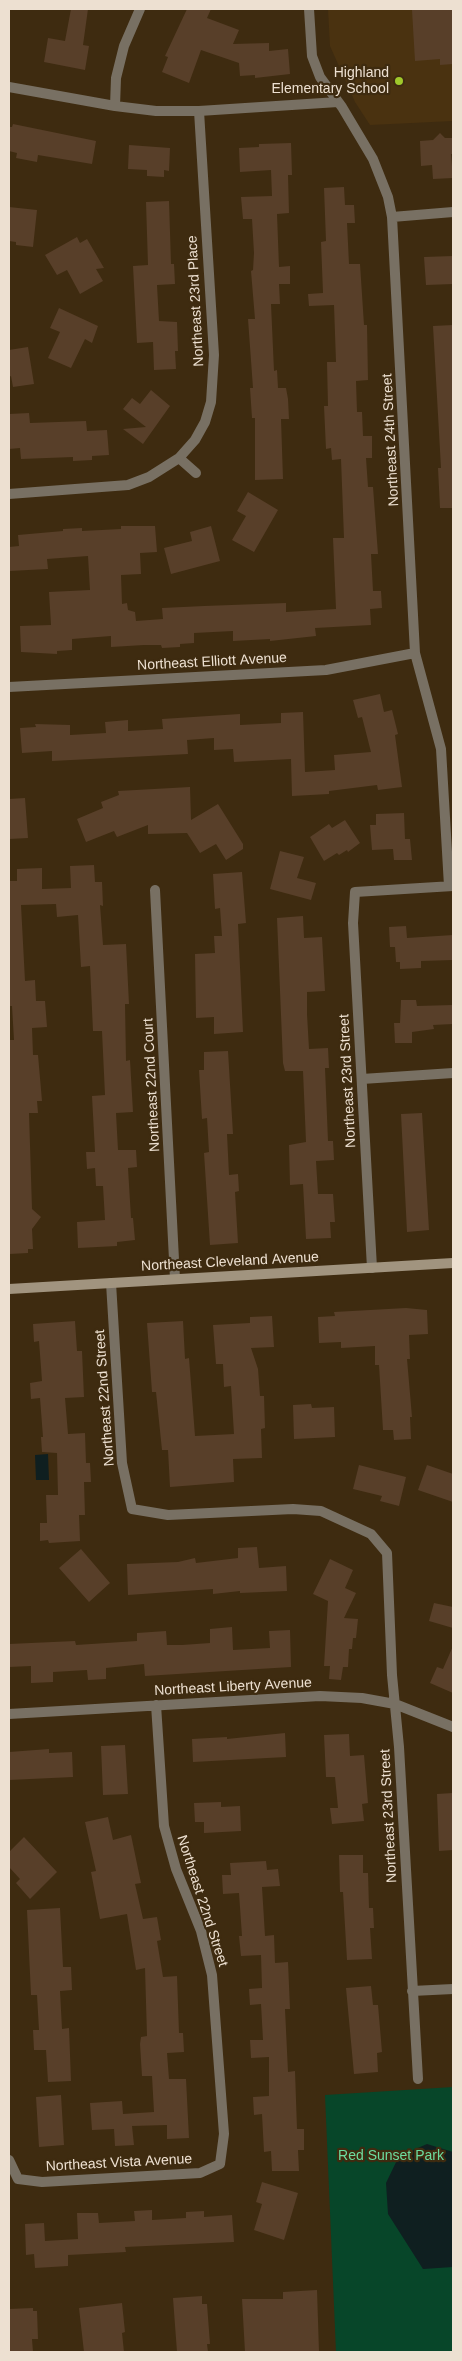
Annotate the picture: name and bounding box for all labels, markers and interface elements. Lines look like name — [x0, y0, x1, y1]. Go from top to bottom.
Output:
place label: Highland Elementary School — [271, 65, 389, 98]
marker: Highland Elementary School — [393, 75, 405, 87]
street label: Northeast 23rd Place — [184, 235, 208, 367]
street label: Northeast 24th Street — [379, 373, 403, 507]
street label: Northeast Elliott Avenue — [137, 650, 287, 674]
street label: Northeast 23rd Street — [336, 1014, 360, 1148]
street label: Northeast 22nd Court — [140, 1018, 164, 1152]
street label: Northeast Cleveland Avenue — [141, 1249, 319, 1275]
street label: Northeast 22nd Street — [92, 1329, 118, 1467]
street label: Northeast Liberty Avenue — [154, 1674, 312, 1700]
street label: Northeast 23rd Street — [377, 1749, 401, 1883]
street label: Northeast 22nd Street — [173, 1833, 231, 1969]
park label: Red Sunset Park — [338, 2148, 444, 2164]
street label: Northeast Vista Avenue — [45, 2151, 193, 2175]

